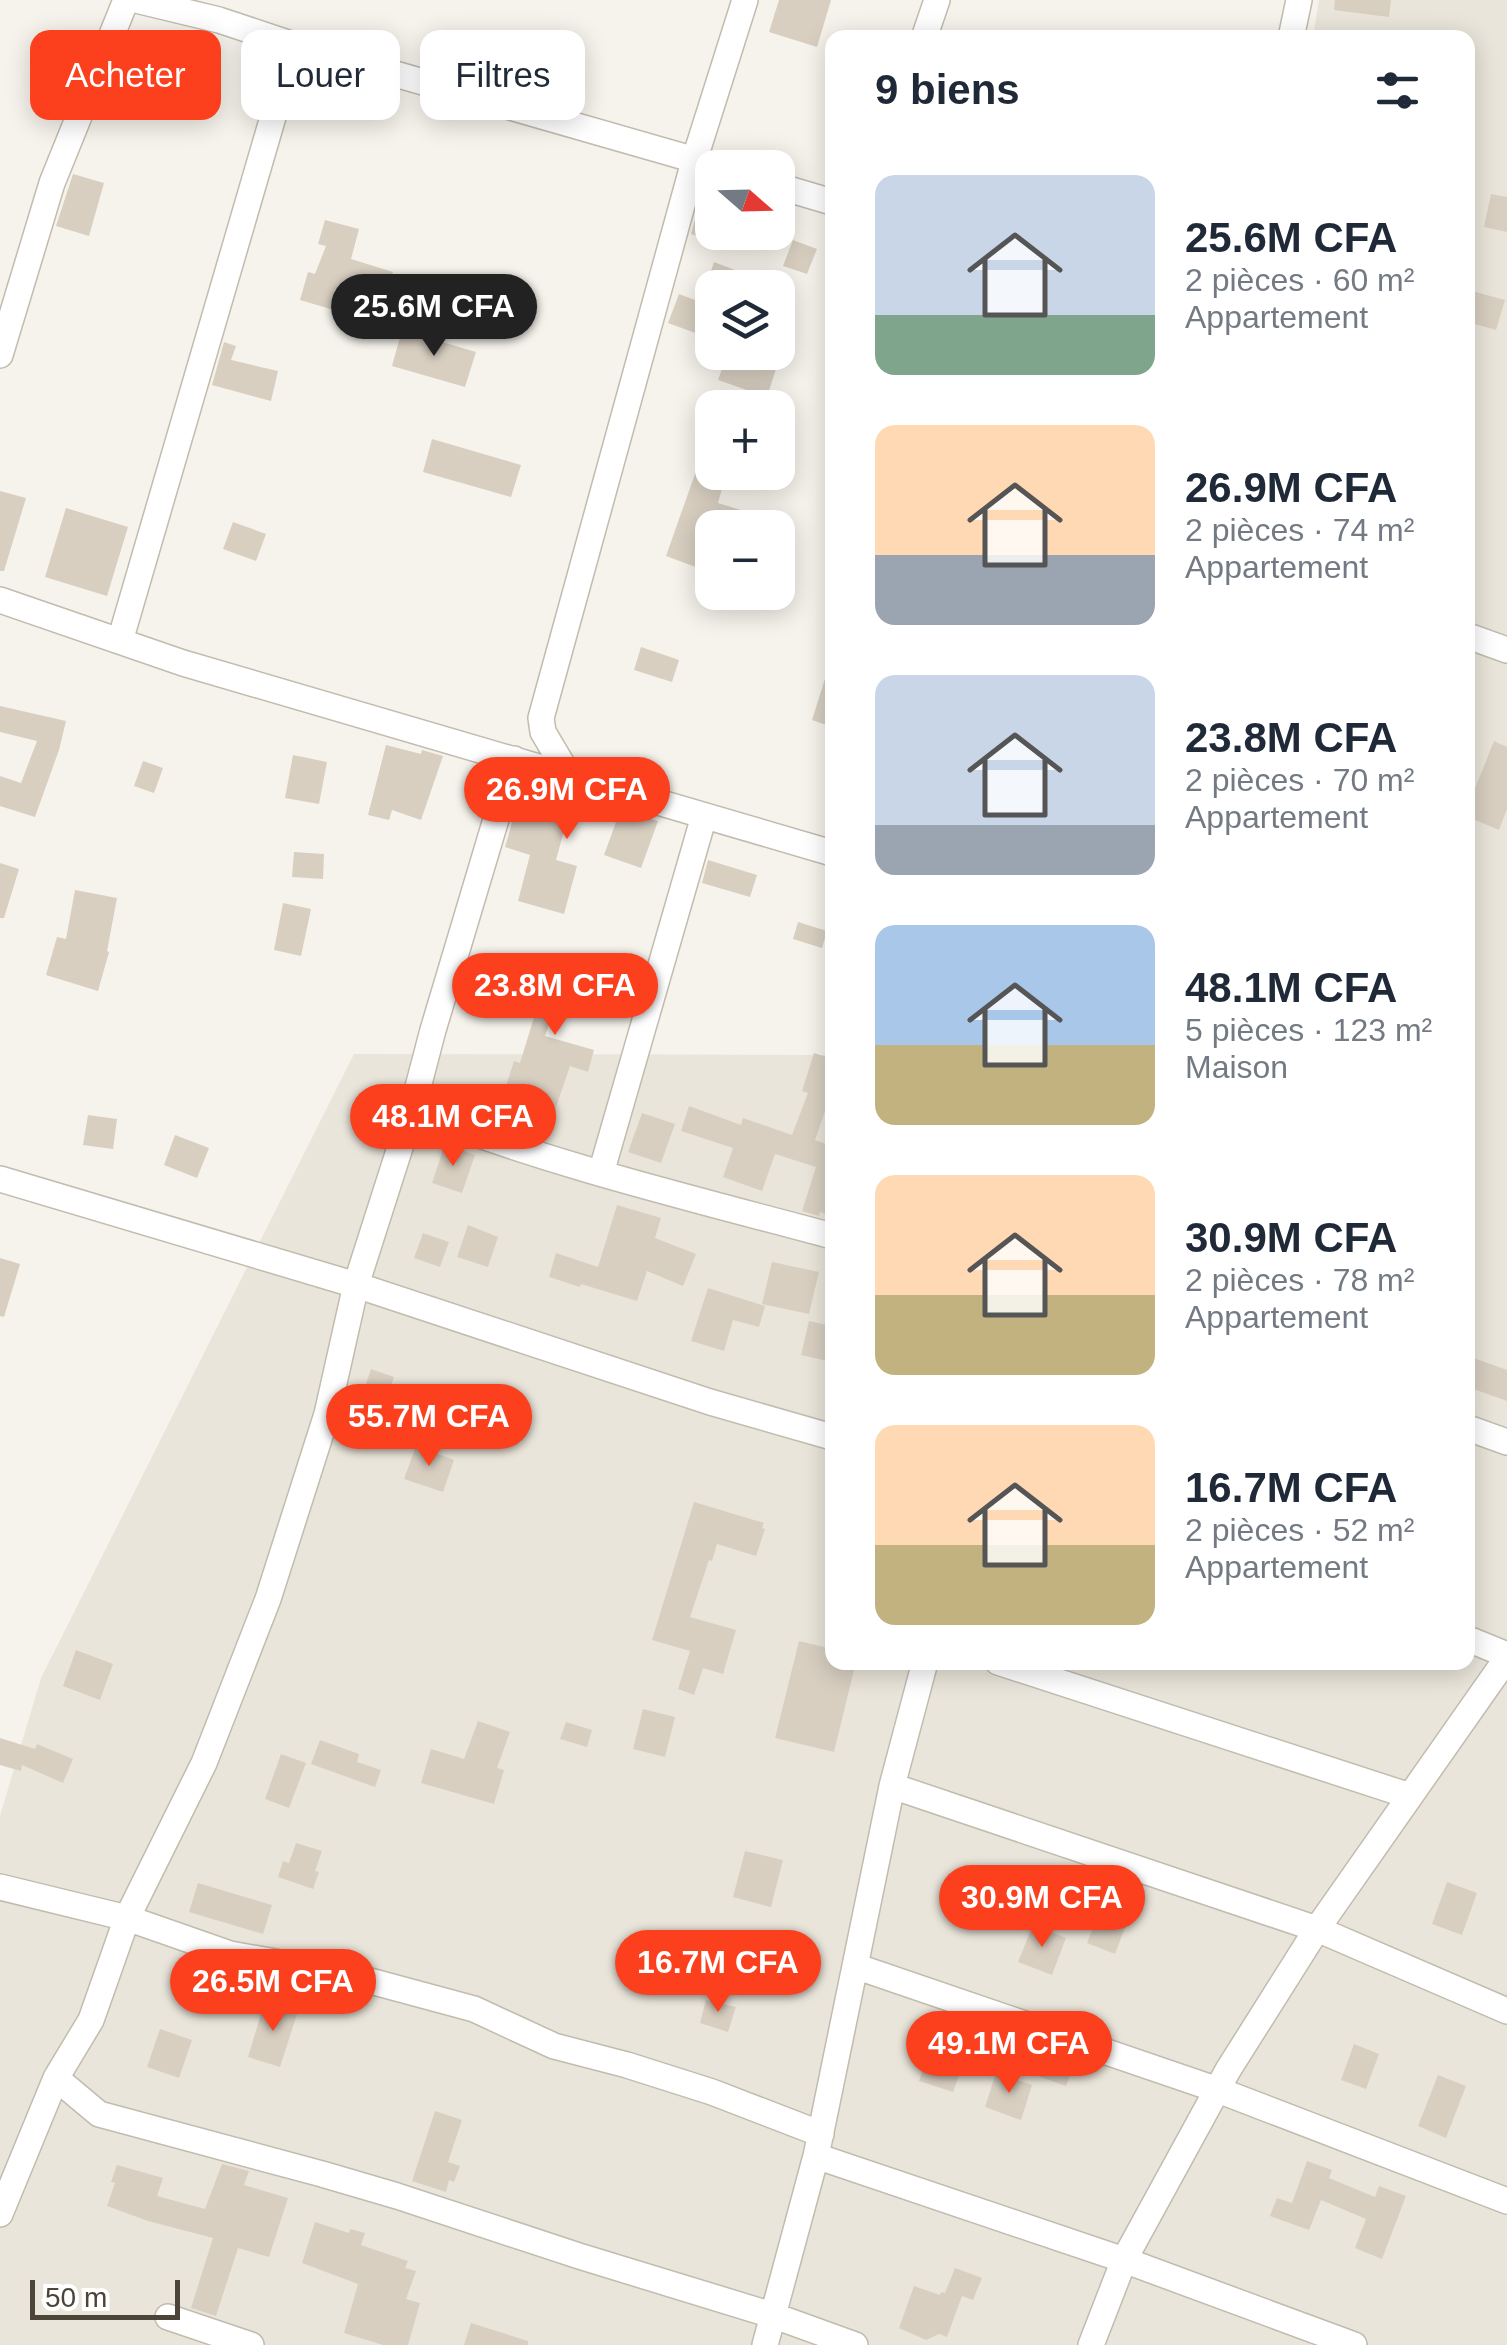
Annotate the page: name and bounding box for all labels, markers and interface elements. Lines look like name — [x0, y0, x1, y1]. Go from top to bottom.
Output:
chip: Acheter — [30, 30, 221, 120]
chip: Louer — [241, 30, 400, 120]
chip: Filtres — [420, 30, 585, 120]
icon: filters — [1370, 63, 1425, 118]
text: 9 biens — [875, 66, 1020, 113]
north arrow — [695, 150, 795, 250]
map controls — [695, 150, 795, 610]
text: 25.6M CFA — [1185, 214, 1397, 261]
icon: home — [955, 215, 1075, 335]
text: 2 pièces · 60 m² — [1185, 262, 1414, 298]
button: layers — [695, 270, 795, 370]
pin: 25.6M CFA — [320, 274, 548, 359]
text: 25.6M CFA — [353, 288, 515, 324]
text: Appartement — [1185, 299, 1368, 335]
button: + — [695, 390, 795, 490]
text: 26.9M CFA — [1185, 464, 1397, 511]
icon: home — [955, 465, 1075, 585]
button: − — [695, 510, 795, 610]
text: 2 pièces · 74 m² — [1185, 512, 1414, 548]
text: Appartement — [1185, 549, 1368, 585]
text: 23.8M CFA — [1185, 714, 1397, 761]
icon: home — [955, 715, 1075, 835]
pin: 26.9M CFA — [453, 757, 681, 842]
text: 2 pièces · 70 m² — [1185, 762, 1414, 798]
text: 26.9M CFA — [486, 771, 648, 807]
text: Appartement — [1185, 799, 1368, 835]
pin: 23.8M CFA — [441, 953, 669, 1038]
text: 48.1M CFA — [1185, 964, 1397, 1011]
icon: home — [955, 965, 1075, 1085]
text: 23.8M CFA — [474, 967, 636, 1003]
text: 5 pièces · 123 m² — [1185, 1012, 1432, 1048]
text: Maison — [1185, 1049, 1288, 1085]
pin: 48.1M CFA — [339, 1084, 567, 1169]
text: 48.1M CFA — [372, 1098, 534, 1134]
text: 30.9M CFA — [1185, 1214, 1397, 1261]
icon: home — [955, 1215, 1075, 1335]
text: 2 pièces · 78 m² — [1185, 1262, 1414, 1298]
text: Appartement — [1185, 1299, 1368, 1335]
pin: 55.7M CFA — [315, 1384, 543, 1469]
text: 55.7M CFA — [348, 1398, 510, 1434]
text: 16.7M CFA — [1185, 1464, 1397, 1511]
icon: home — [955, 1465, 1075, 1585]
text: 2 pièces · 52 m² — [1185, 1512, 1414, 1548]
text: Appartement — [1185, 1549, 1368, 1585]
pin: 30.9M CFA — [928, 1865, 1156, 1950]
text: 30.9M CFA — [961, 1879, 1123, 1915]
pin: 16.7M CFA — [604, 1930, 832, 2015]
text: 16.7M CFA — [637, 1944, 799, 1980]
pin: 26.5M CFA — [159, 1949, 387, 2034]
text: 26.5M CFA — [192, 1963, 354, 1999]
pin: 49.1M CFA — [895, 2011, 1123, 2096]
text: 49.1M CFA — [928, 2025, 1090, 2061]
scale bar — [30, 2275, 180, 2320]
text: 50 m — [45, 2282, 107, 2313]

